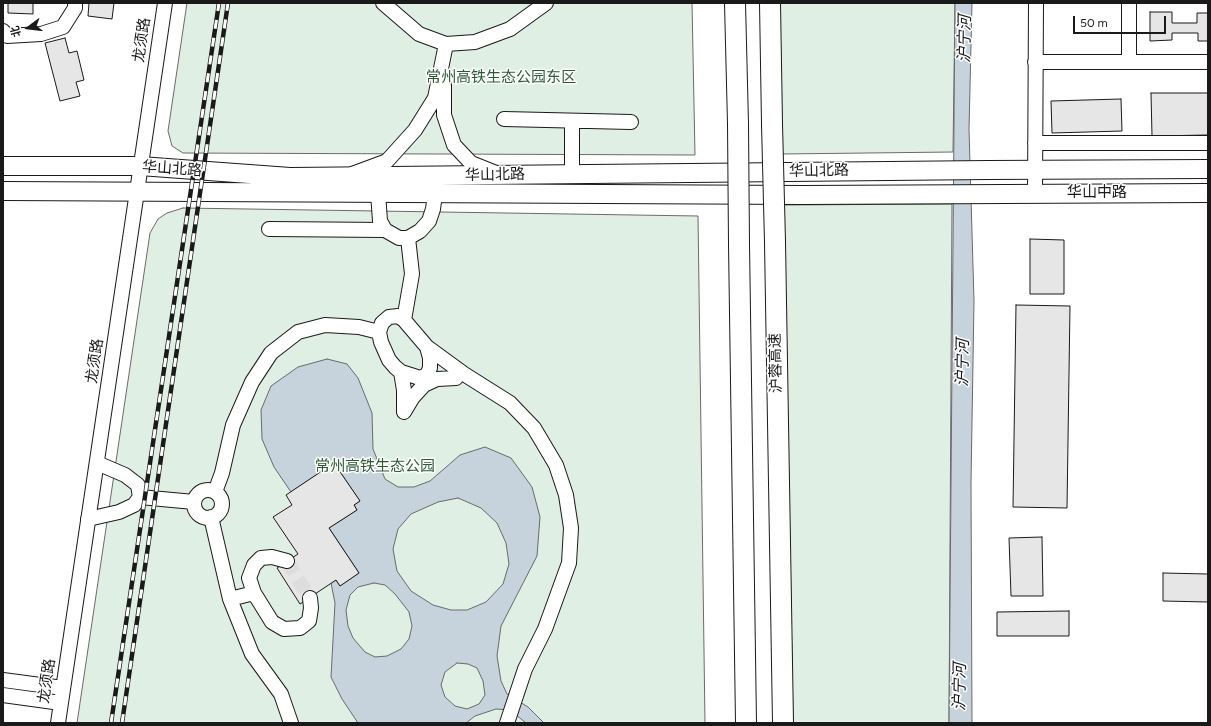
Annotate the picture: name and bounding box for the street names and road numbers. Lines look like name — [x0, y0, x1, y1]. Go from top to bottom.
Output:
street label: 龙须路 — [130, 16, 154, 64]
street label: 华山北路 — [141, 158, 203, 180]
street label: 华山北路 — [789, 161, 849, 181]
street label: 华山北路 — [465, 165, 525, 185]
street label: 华山中路 — [1067, 184, 1127, 202]
street label: 沪蓉高速 — [766, 333, 786, 393]
street label: 龙须路 — [83, 337, 107, 385]
street label: 龙须路 — [35, 657, 59, 705]

